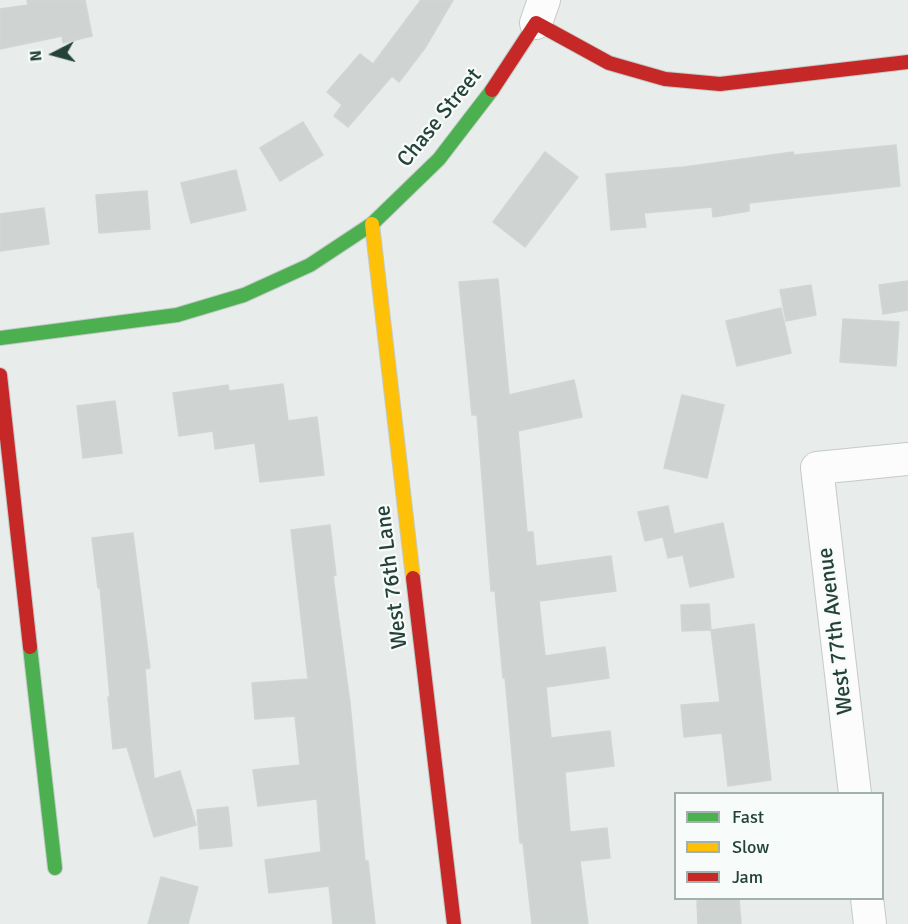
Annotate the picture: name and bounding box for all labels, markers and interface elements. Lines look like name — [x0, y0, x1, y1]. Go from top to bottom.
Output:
north arrow — [24, 24, 84, 84]
text: N — [26, 49, 47, 62]
street label: Chase Street — [392, 63, 488, 173]
street label: West 76th Lane — [370, 504, 414, 650]
street label: West 77th Avenue — [813, 546, 859, 716]
legend — [674, 792, 884, 900]
text: Fast — [732, 806, 764, 828]
text: Slow — [732, 836, 769, 858]
text: Jam — [732, 866, 763, 888]

